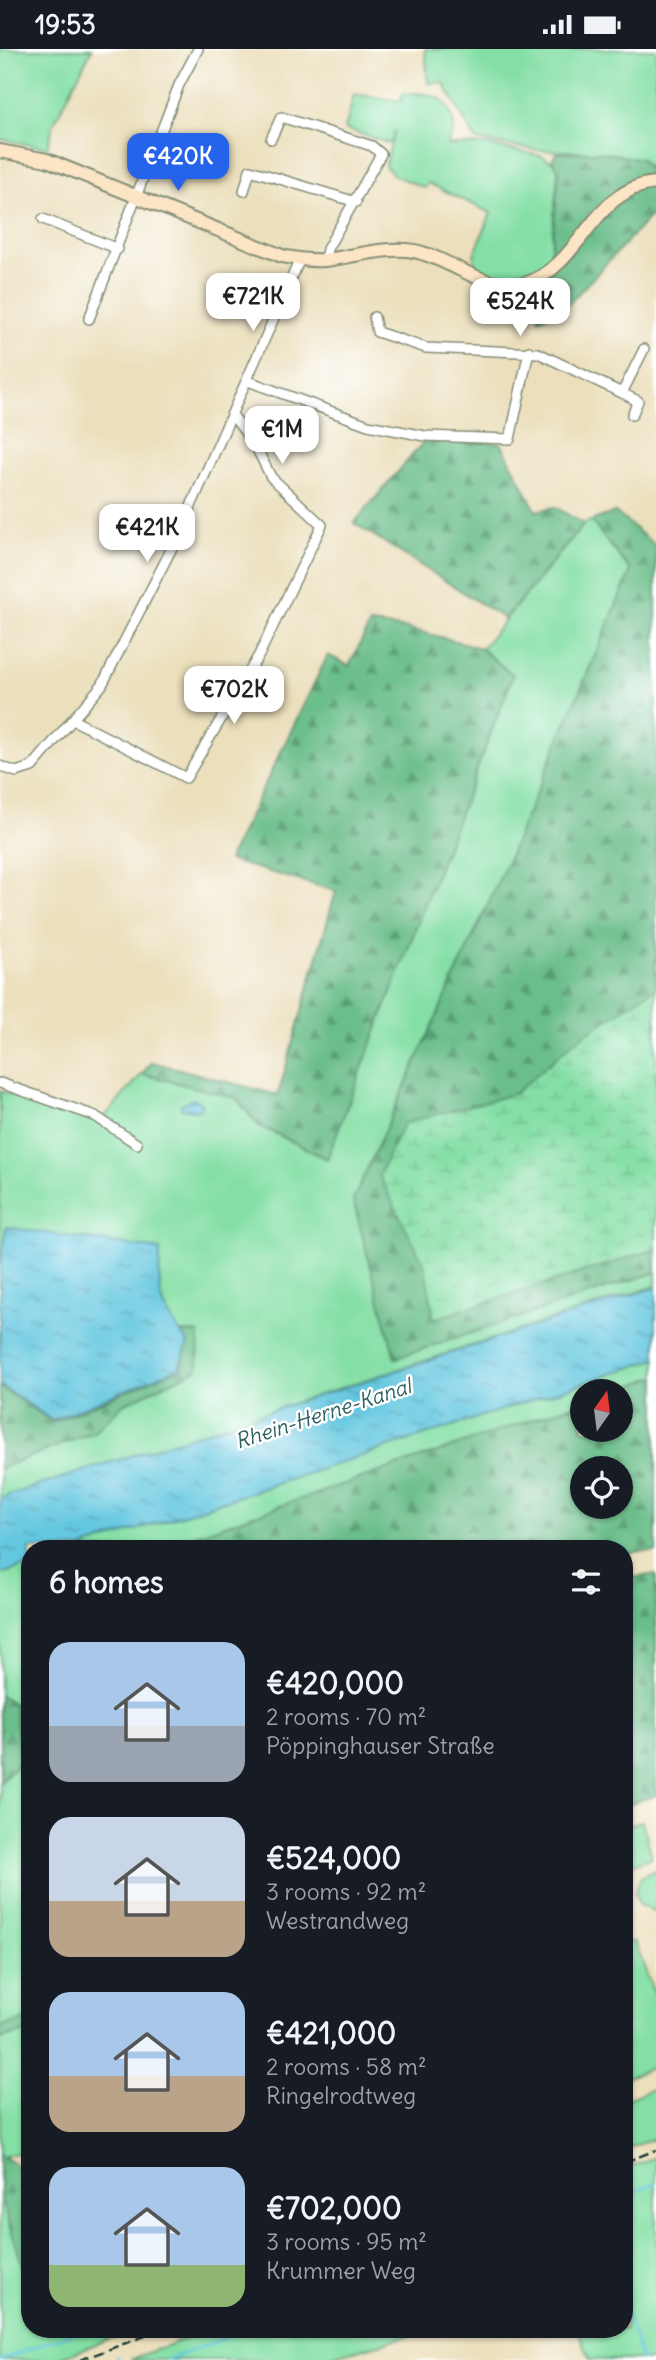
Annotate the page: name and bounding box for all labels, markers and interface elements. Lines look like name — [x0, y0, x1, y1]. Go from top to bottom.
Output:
text: 19:53 — [35, 8, 96, 41]
pin: €420K — [129, 134, 227, 193]
text: €420K — [143, 141, 213, 170]
pin: €721K — [204, 273, 302, 333]
pin: €524K — [471, 279, 569, 338]
text: €721K — [222, 281, 284, 310]
text: €524K — [486, 286, 554, 315]
pin: €1M — [248, 407, 316, 466]
text: €1M — [261, 414, 303, 443]
pin: €421K — [98, 505, 196, 564]
text: €421K — [115, 512, 179, 541]
pin: €702K — [185, 667, 283, 726]
text: €702K — [200, 674, 268, 703]
water label: Rhein-Herne-Kanal — [231, 1371, 417, 1455]
north arrow — [570, 1379, 634, 1442]
map controls — [570, 1379, 633, 1519]
button: locate — [570, 1456, 633, 1519]
text: 6 homes — [49, 1563, 164, 1601]
icon: filters — [567, 1563, 605, 1601]
text: €420,000 — [266, 1664, 404, 1702]
icon: home — [105, 1670, 189, 1754]
text: 2 rooms · 70 m² — [266, 1702, 426, 1731]
text: Pöppinghauser Straße — [266, 1731, 495, 1760]
text: €524,000 — [266, 1839, 401, 1877]
icon: home — [105, 1845, 189, 1929]
text: 3 rooms · 92 m² — [266, 1877, 426, 1906]
text: Westrandweg — [266, 1906, 409, 1935]
text: €421,000 — [266, 2014, 396, 2052]
icon: home — [105, 2020, 189, 2104]
text: 2 rooms · 58 m² — [266, 2052, 427, 2081]
text: Ringelrodtweg — [266, 2081, 416, 2110]
text: €702,000 — [266, 2189, 402, 2227]
icon: home — [105, 2195, 189, 2279]
text: 3 rooms · 95 m² — [266, 2227, 427, 2256]
text: Krummer Weg — [266, 2256, 416, 2285]

